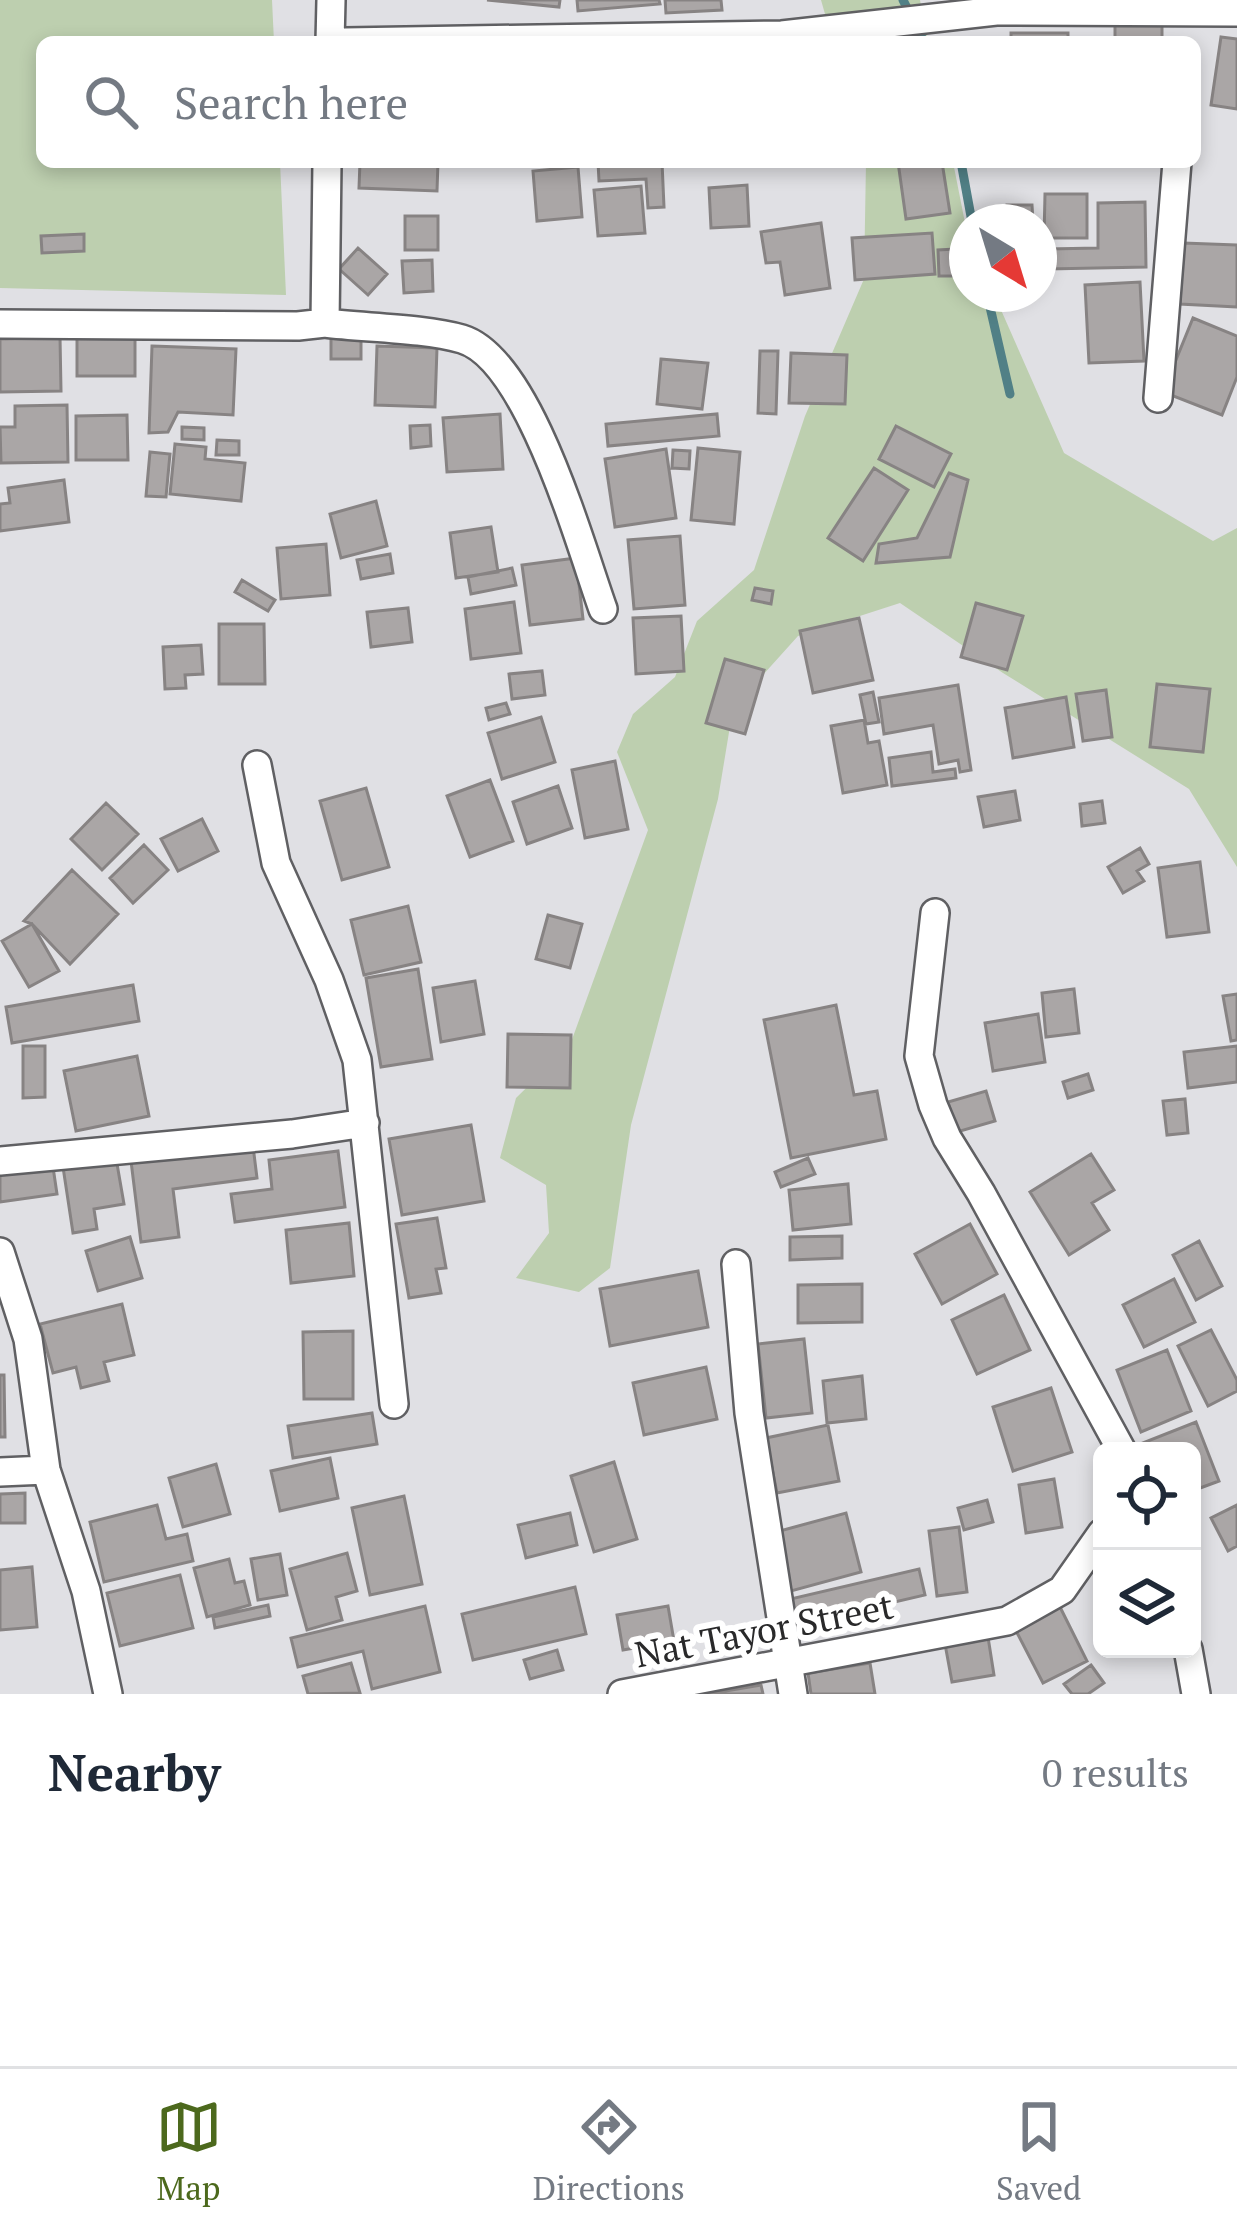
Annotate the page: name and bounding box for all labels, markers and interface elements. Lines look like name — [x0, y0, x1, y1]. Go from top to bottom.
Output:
search box — [36, 36, 1201, 168]
icon: search — [78, 69, 144, 135]
text: Search here — [174, 72, 408, 132]
north arrow — [949, 204, 1057, 312]
map controls — [1093, 1442, 1201, 1658]
button: locate — [1093, 1442, 1201, 1550]
button: layers — [1093, 1550, 1201, 1658]
street label: Nat Tayor Street — [631, 1581, 897, 1678]
text: Nearby — [48, 1738, 221, 1806]
text: 0 results — [1042, 1746, 1189, 1798]
tab: Map — [156, 2094, 222, 2209]
tab: Directions — [533, 2094, 685, 2209]
tab: Saved — [996, 2094, 1081, 2209]

